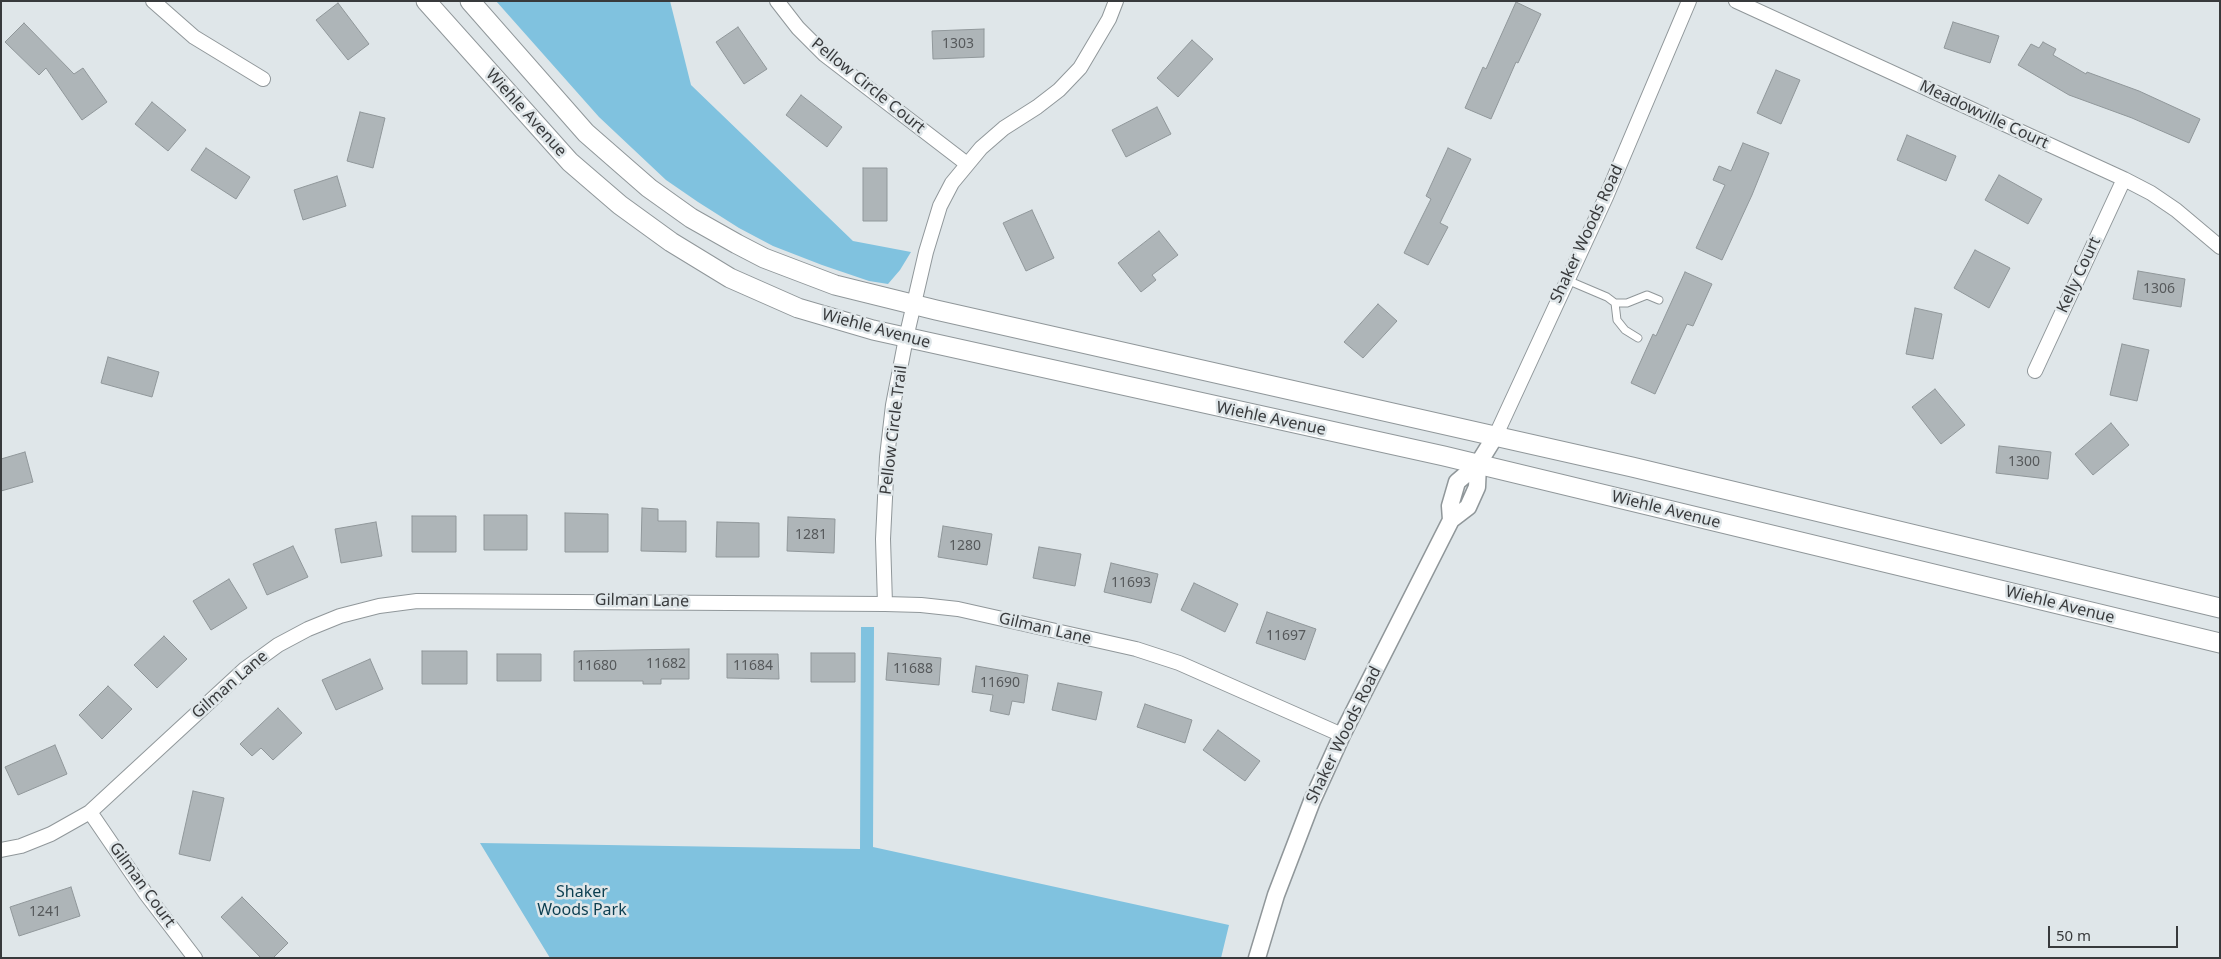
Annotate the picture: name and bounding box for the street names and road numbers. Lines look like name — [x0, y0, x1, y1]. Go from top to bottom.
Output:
street label: Pellow Circle Court — [807, 34, 929, 138]
street label: Wiehle Avenue — [482, 65, 570, 161]
street label: Meadowville Court — [1916, 77, 2052, 153]
street label: Shaker Woods Road — [1547, 162, 1627, 306]
street label: Kelly Court — [2053, 234, 2105, 316]
street label: Wiehle Avenue — [820, 305, 932, 353]
street label: Pellow Circle Trail — [877, 364, 911, 496]
street label: Wiehle Avenue — [1215, 398, 1327, 440]
street label: Wiehle Avenue — [1610, 487, 1722, 533]
street label: Wiehle Avenue — [2004, 582, 2116, 628]
street label: Gilman Lane — [595, 591, 689, 611]
street label: Gilman Lane — [997, 609, 1093, 649]
street label: Gilman Lane — [188, 647, 272, 723]
street label: Shaker Woods Road — [1302, 663, 1386, 807]
street label: Gilman Court — [105, 839, 179, 931]

